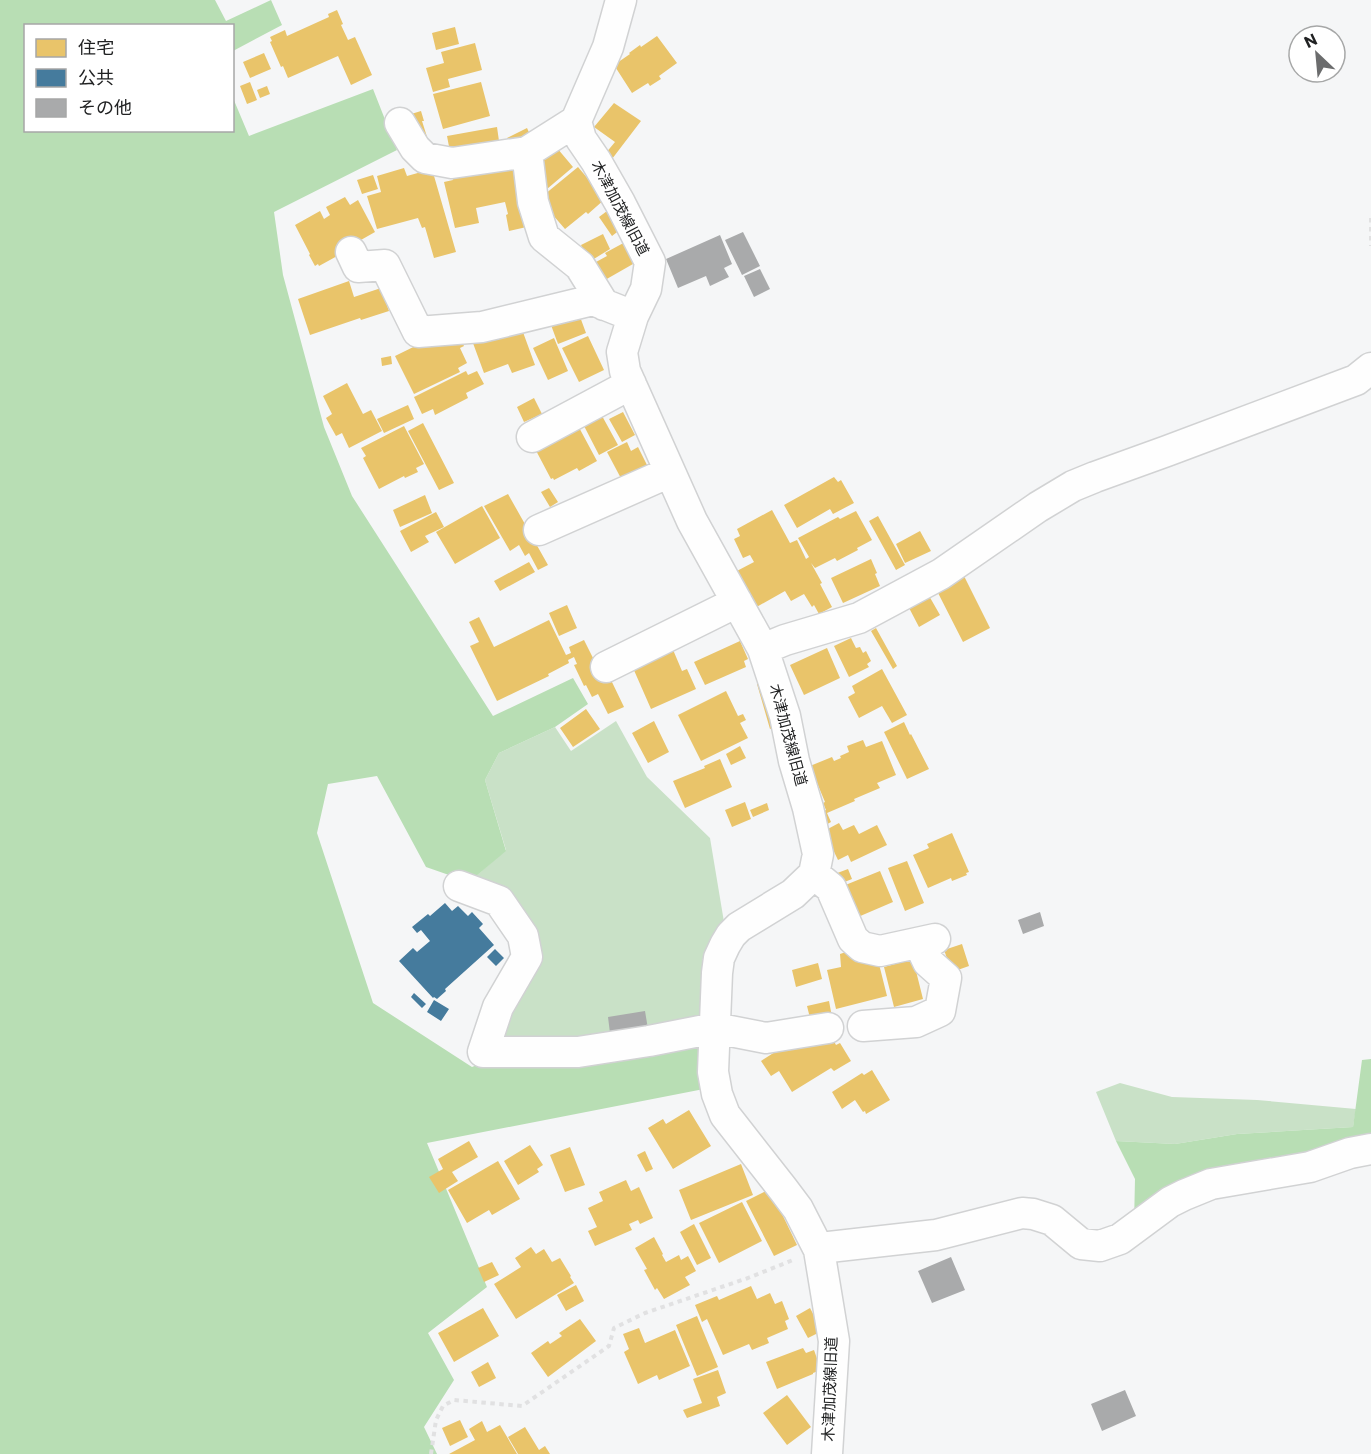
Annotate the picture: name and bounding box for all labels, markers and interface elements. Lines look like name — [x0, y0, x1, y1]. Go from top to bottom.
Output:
legend — [24, 24, 234, 132]
north arrow — [1287, 24, 1347, 84]
text: N — [1301, 29, 1320, 51]
text: 住宅 — [78, 36, 114, 58]
text: 公共 — [78, 66, 114, 88]
text: その他 — [78, 96, 132, 118]
street label: 木津加茂線旧道 — [588, 157, 653, 258]
street label: 木津加茂線旧道 — [767, 682, 811, 788]
street label: 木津加茂線旧道 — [818, 1336, 840, 1442]

